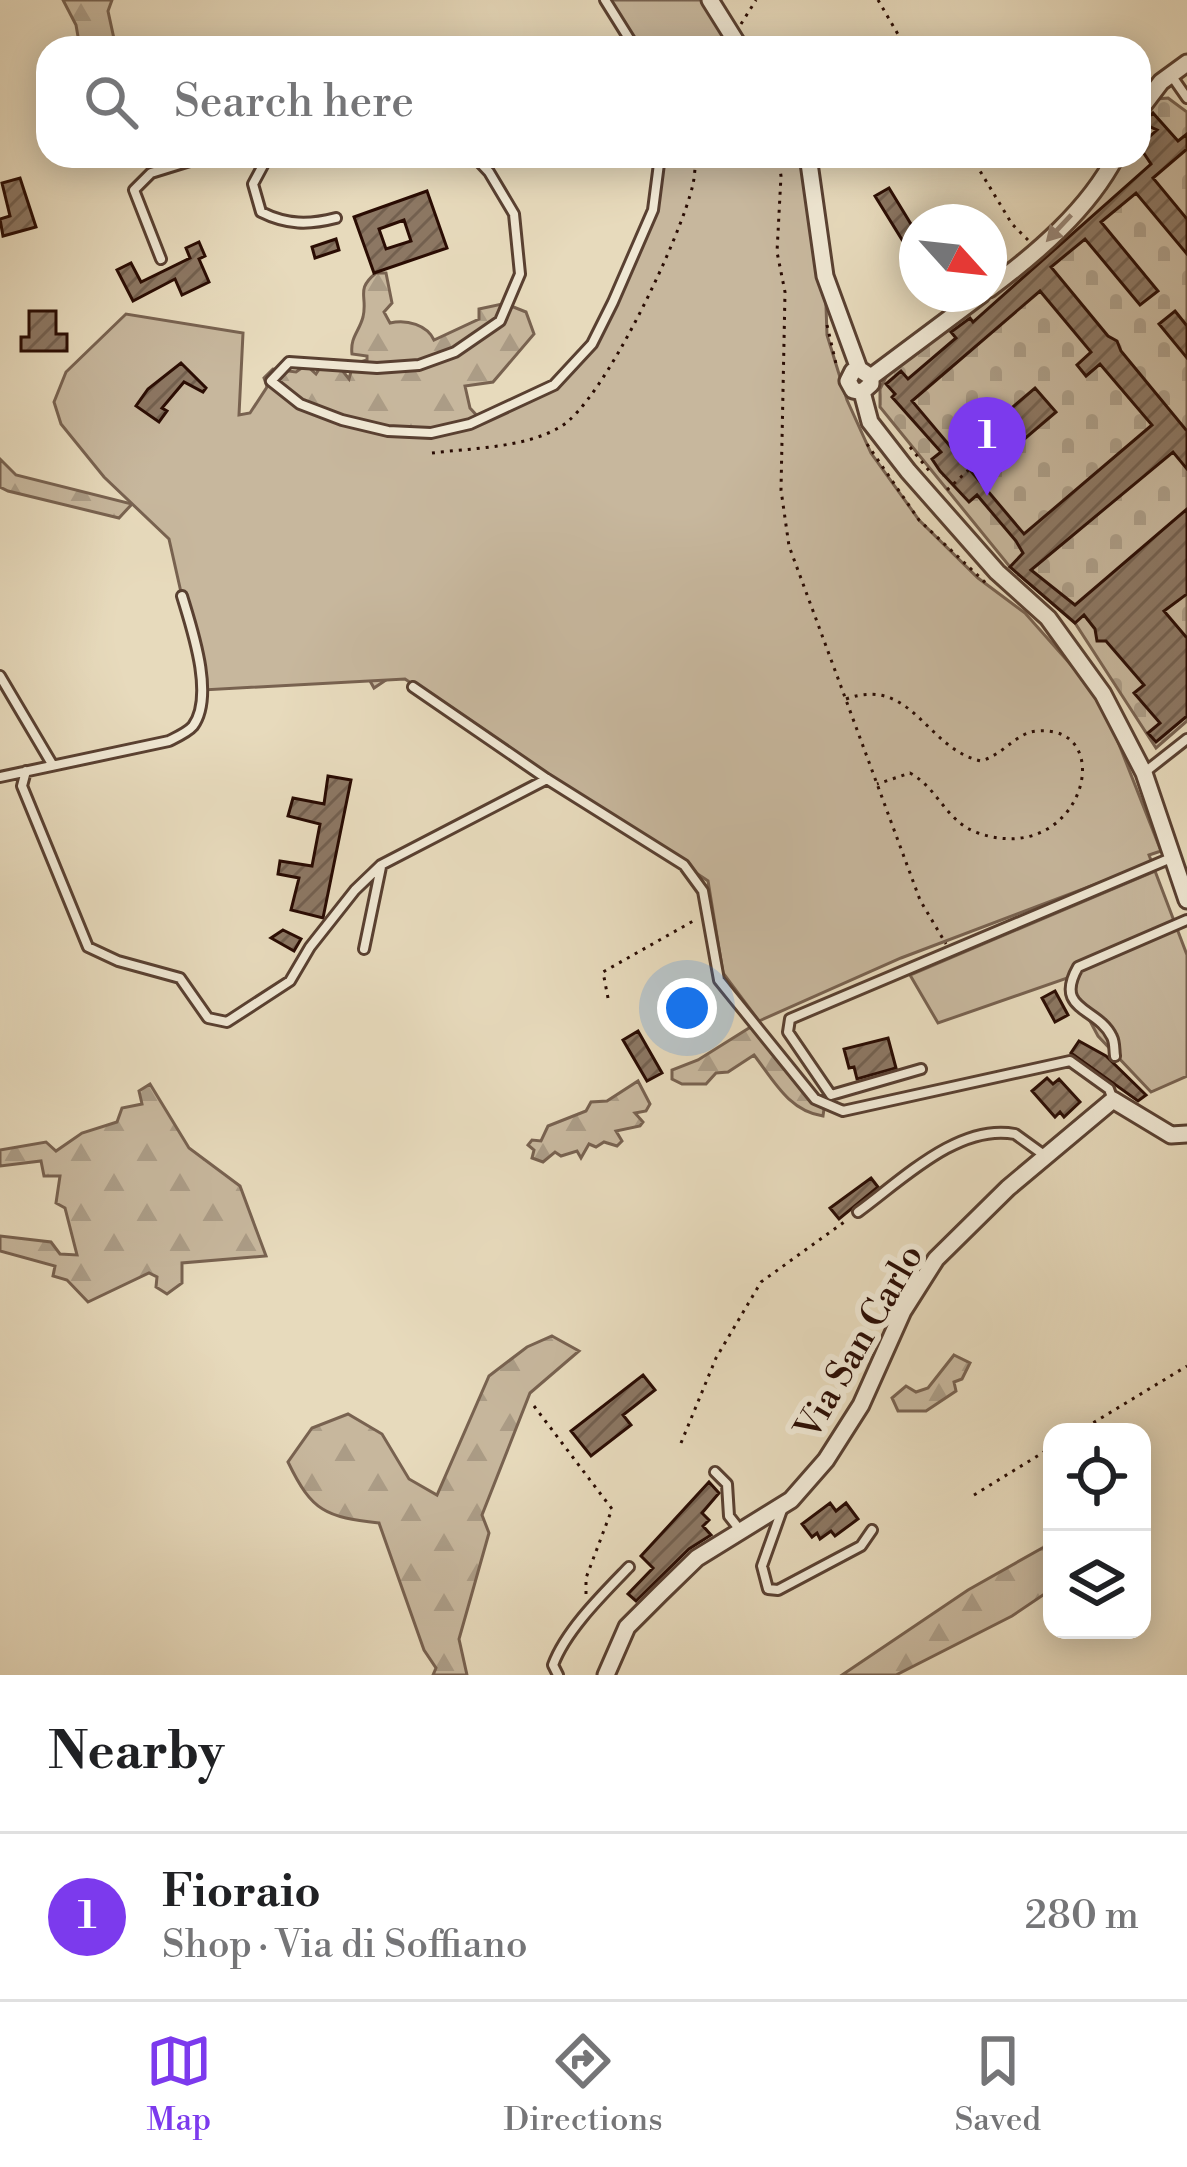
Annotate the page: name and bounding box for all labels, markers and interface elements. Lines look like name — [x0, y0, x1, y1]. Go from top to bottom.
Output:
search box — [36, 36, 1151, 168]
icon: search — [78, 69, 144, 135]
text: Search here — [174, 74, 414, 131]
north arrow — [899, 204, 1007, 312]
one-way arrow — [1045, 214, 1073, 243]
pin: 1 — [948, 397, 1026, 496]
your location — [657, 978, 717, 1038]
street label: Via San Carlo — [786, 1237, 934, 1449]
map controls — [1043, 1423, 1151, 1639]
button: locate — [1043, 1423, 1151, 1531]
button: layers — [1043, 1531, 1151, 1639]
text: Nearby — [48, 1721, 224, 1785]
text: Fioraio — [162, 1864, 321, 1921]
text: 1 — [78, 1892, 96, 1941]
text: 280 m — [1025, 1892, 1139, 1941]
text: Shop · Via di Soffiano — [162, 1921, 528, 1970]
tab: Map — [146, 2028, 212, 2141]
tab: Directions — [504, 2028, 663, 2141]
tab: Saved — [954, 2028, 1041, 2141]

